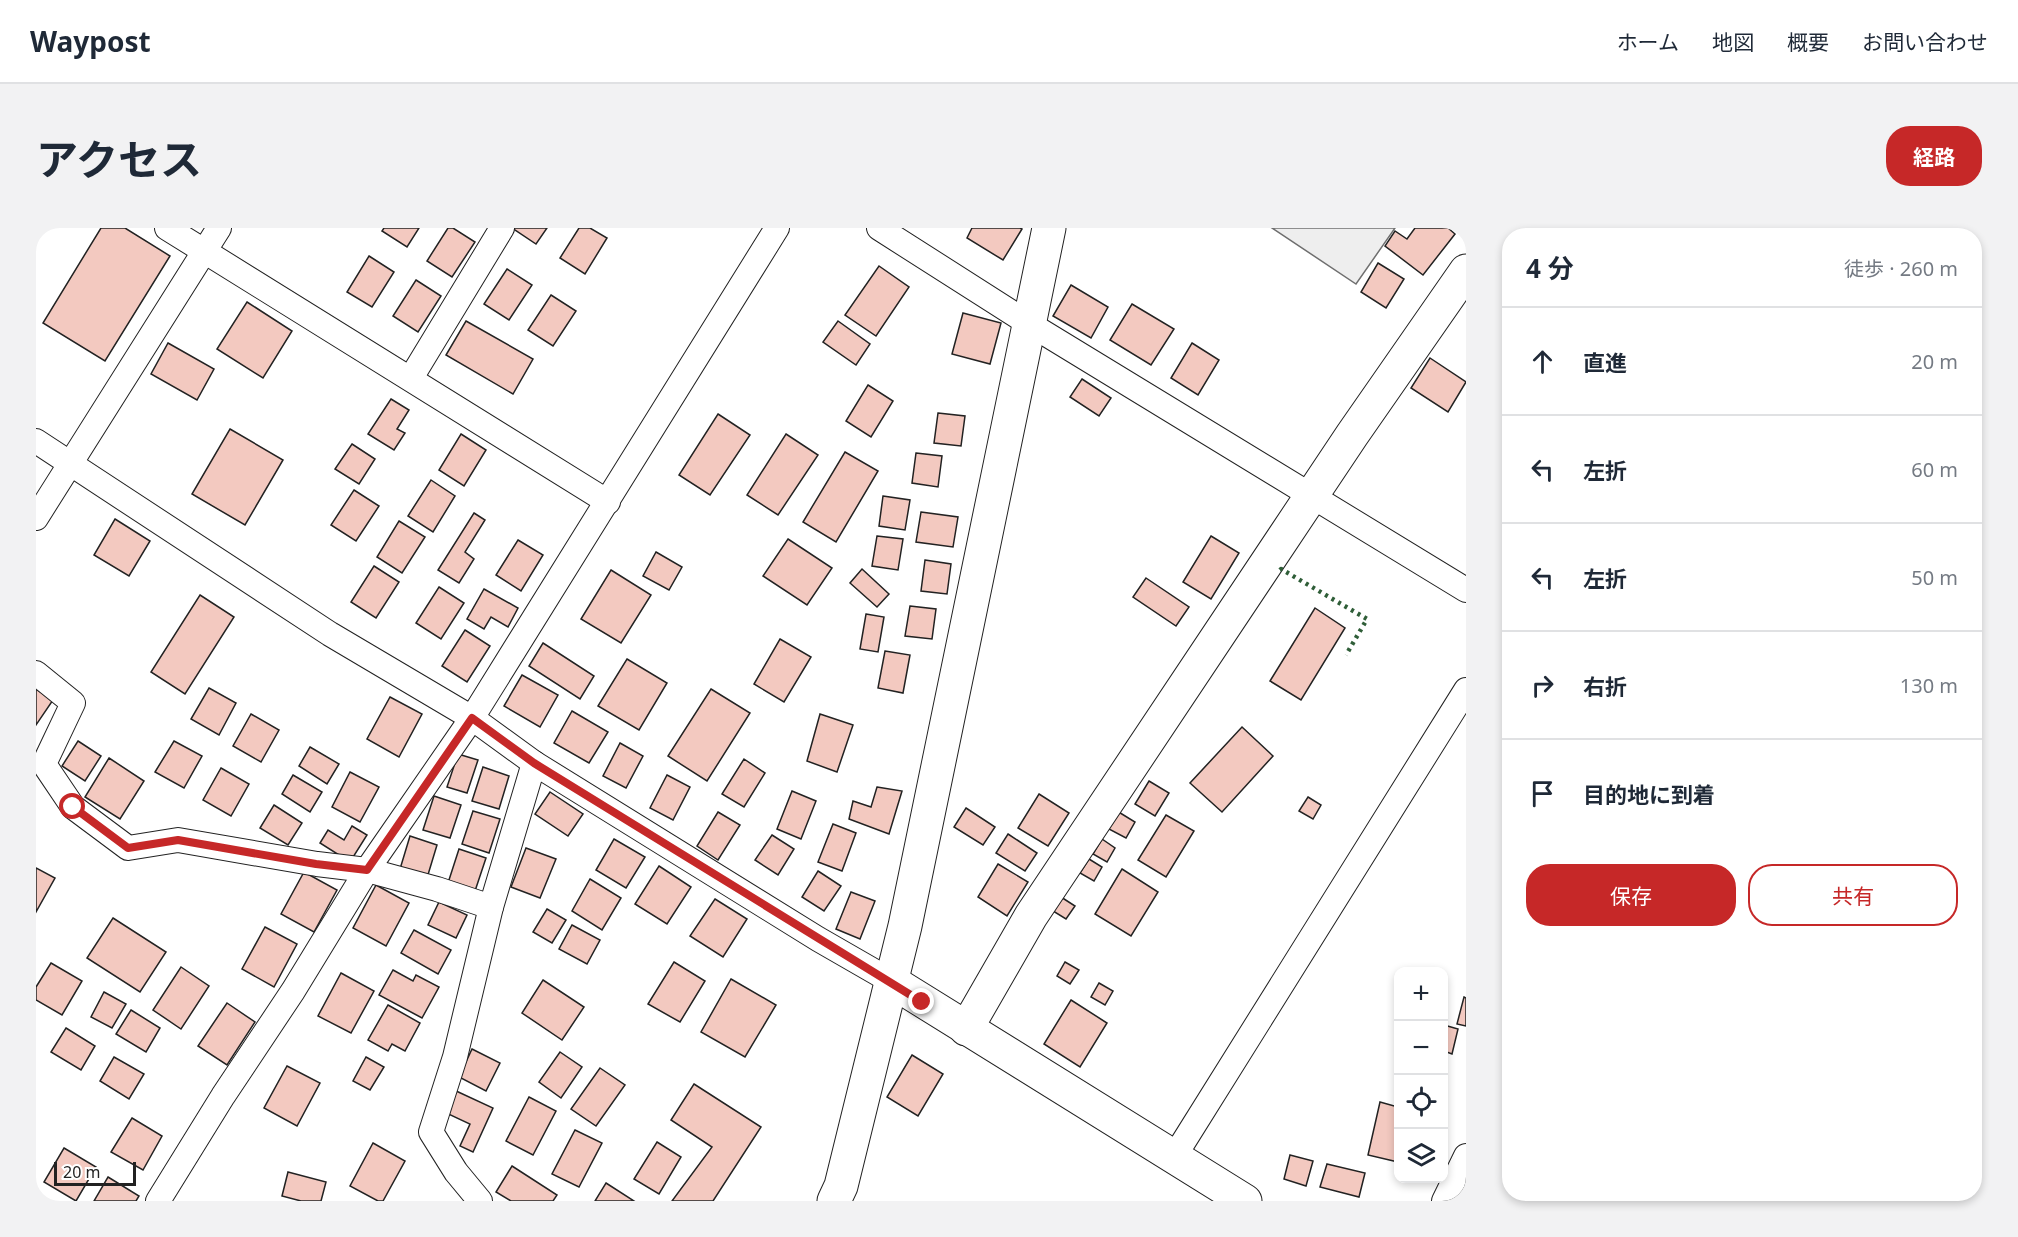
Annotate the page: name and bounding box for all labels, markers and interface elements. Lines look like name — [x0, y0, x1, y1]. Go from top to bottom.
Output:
text: Waypost — [30, 22, 151, 60]
text: ホーム — [1617, 28, 1679, 56]
text: 地図 — [1712, 28, 1754, 56]
text: 概要 — [1787, 28, 1829, 56]
text: お問い合わせ — [1862, 28, 1988, 56]
button: 経路 — [1886, 126, 1982, 186]
text: アクセス — [36, 130, 202, 187]
text: 4 分 — [1526, 250, 1574, 286]
text: 徒歩 · 260 m — [1844, 255, 1958, 282]
icon: ahead — [1526, 345, 1559, 378]
text: 直進 — [1583, 347, 1627, 377]
text: 20 m — [1911, 348, 1958, 375]
icon: left — [1526, 453, 1559, 486]
text: 左折 — [1583, 455, 1627, 485]
text: 60 m — [1911, 456, 1958, 483]
icon: left — [1526, 561, 1559, 594]
text: 左折 — [1583, 563, 1627, 593]
text: 50 m — [1911, 564, 1958, 591]
icon: right — [1526, 669, 1559, 702]
text: 右折 — [1583, 671, 1627, 701]
text: 130 m — [1900, 672, 1958, 699]
icon: arrive — [1526, 777, 1559, 810]
text: 目的地に到着 — [1583, 779, 1715, 809]
route start — [59, 793, 85, 819]
button: 保存 — [1526, 864, 1736, 926]
button: 共有 — [1748, 864, 1958, 926]
map controls — [1394, 967, 1448, 1183]
button: + — [1394, 967, 1448, 1021]
route end — [908, 988, 934, 1014]
button: − — [1394, 1021, 1448, 1075]
button: locate — [1394, 1075, 1448, 1129]
button: layers — [1394, 1129, 1448, 1183]
scale bar — [54, 1159, 136, 1186]
text: 20 m — [63, 1161, 100, 1183]

